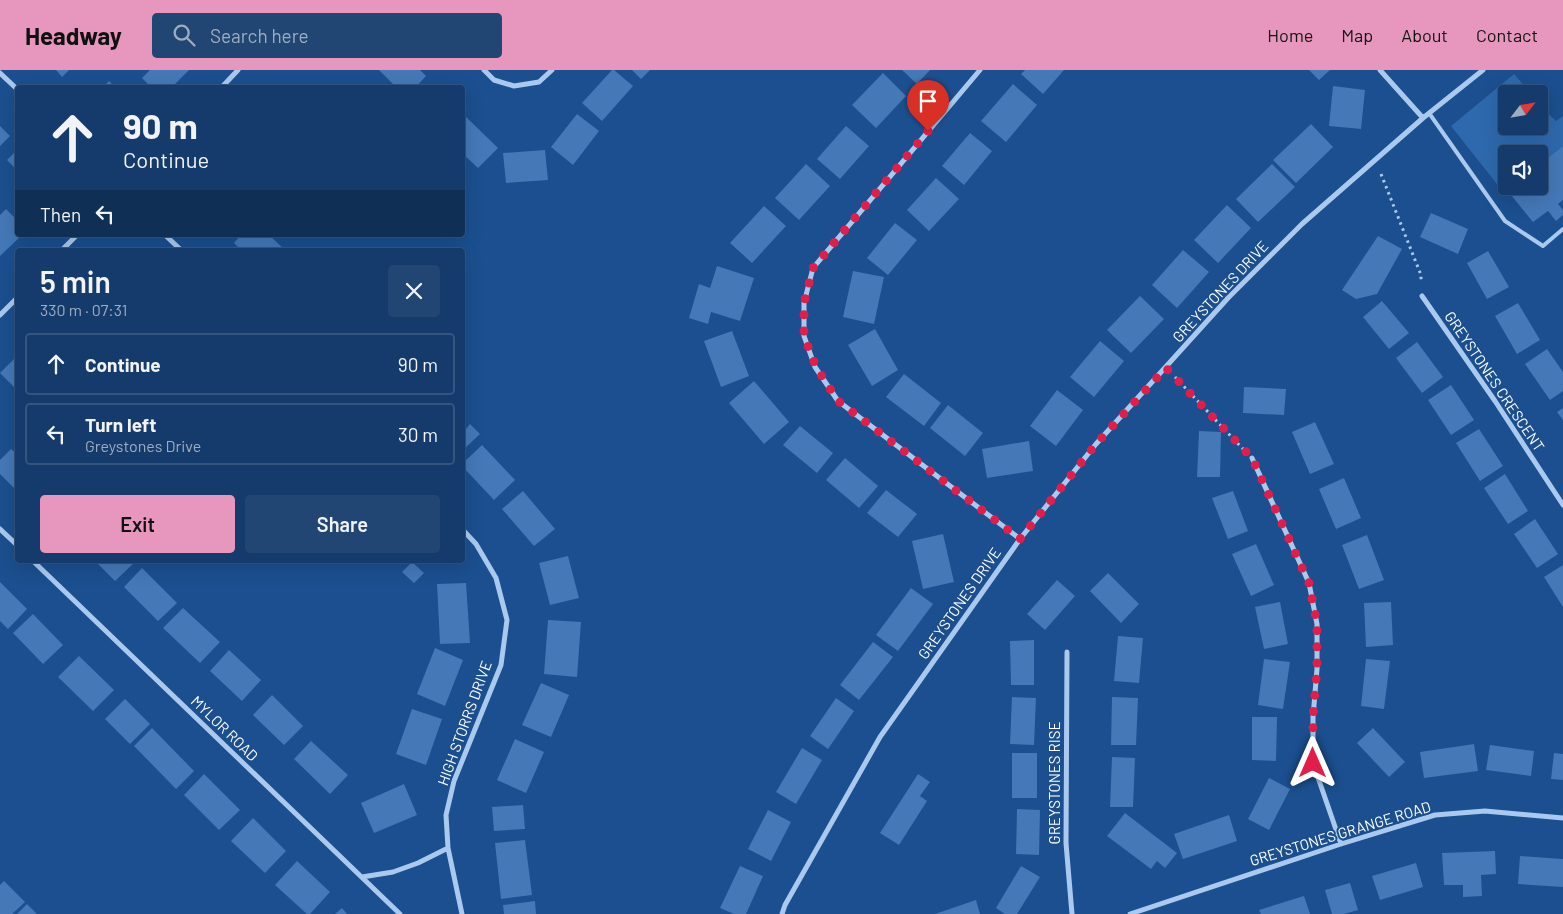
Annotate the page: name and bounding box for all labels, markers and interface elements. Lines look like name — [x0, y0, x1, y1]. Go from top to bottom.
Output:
search box — [152, 13, 502, 58]
text: Headway — [25, 21, 122, 50]
icon: search — [170, 21, 198, 49]
text: Search here — [210, 24, 309, 47]
text: Home — [1267, 24, 1313, 46]
text: Map — [1341, 24, 1373, 46]
text: About — [1401, 24, 1448, 46]
text: Contact — [1476, 24, 1538, 46]
pin — [907, 80, 949, 131]
north arrow — [1498, 85, 1548, 135]
map controls — [1498, 85, 1548, 195]
icon: arrive — [914, 87, 942, 115]
text: 90 m — [123, 104, 198, 146]
icon: ahead — [40, 105, 105, 170]
button: sound — [1498, 145, 1548, 195]
text: Continue — [123, 146, 209, 172]
icon: left — [91, 200, 119, 228]
text: Then — [40, 203, 81, 226]
street label: GREYSTONES DRIVE — [1168, 237, 1272, 345]
text: 5 min — [40, 263, 111, 299]
button: close — [388, 265, 440, 317]
text: 330 m · 07:31 — [40, 300, 127, 319]
street label: GREYSTONES CRESCENT — [1441, 308, 1549, 454]
icon: ahead — [42, 350, 70, 378]
text: Continue — [85, 353, 161, 376]
text: 90 m — [398, 353, 438, 376]
text: Turn left — [85, 413, 156, 436]
icon: left — [42, 420, 70, 448]
text: 30 m — [398, 423, 438, 446]
text: Greystones Drive — [85, 436, 201, 455]
button: Exit — [40, 495, 235, 553]
button: Share — [245, 495, 440, 553]
street label: GREYSTONES DRIVE — [914, 544, 1004, 662]
street label: HIGH STORRS DRIVE — [433, 658, 495, 788]
street label: MYLOR ROAD — [188, 692, 262, 764]
street label: GREYSTONES RISE — [1045, 721, 1063, 845]
position arrow — [1286, 736, 1338, 788]
street label: GREYSTONES GRANGE ROAD — [1247, 797, 1433, 869]

